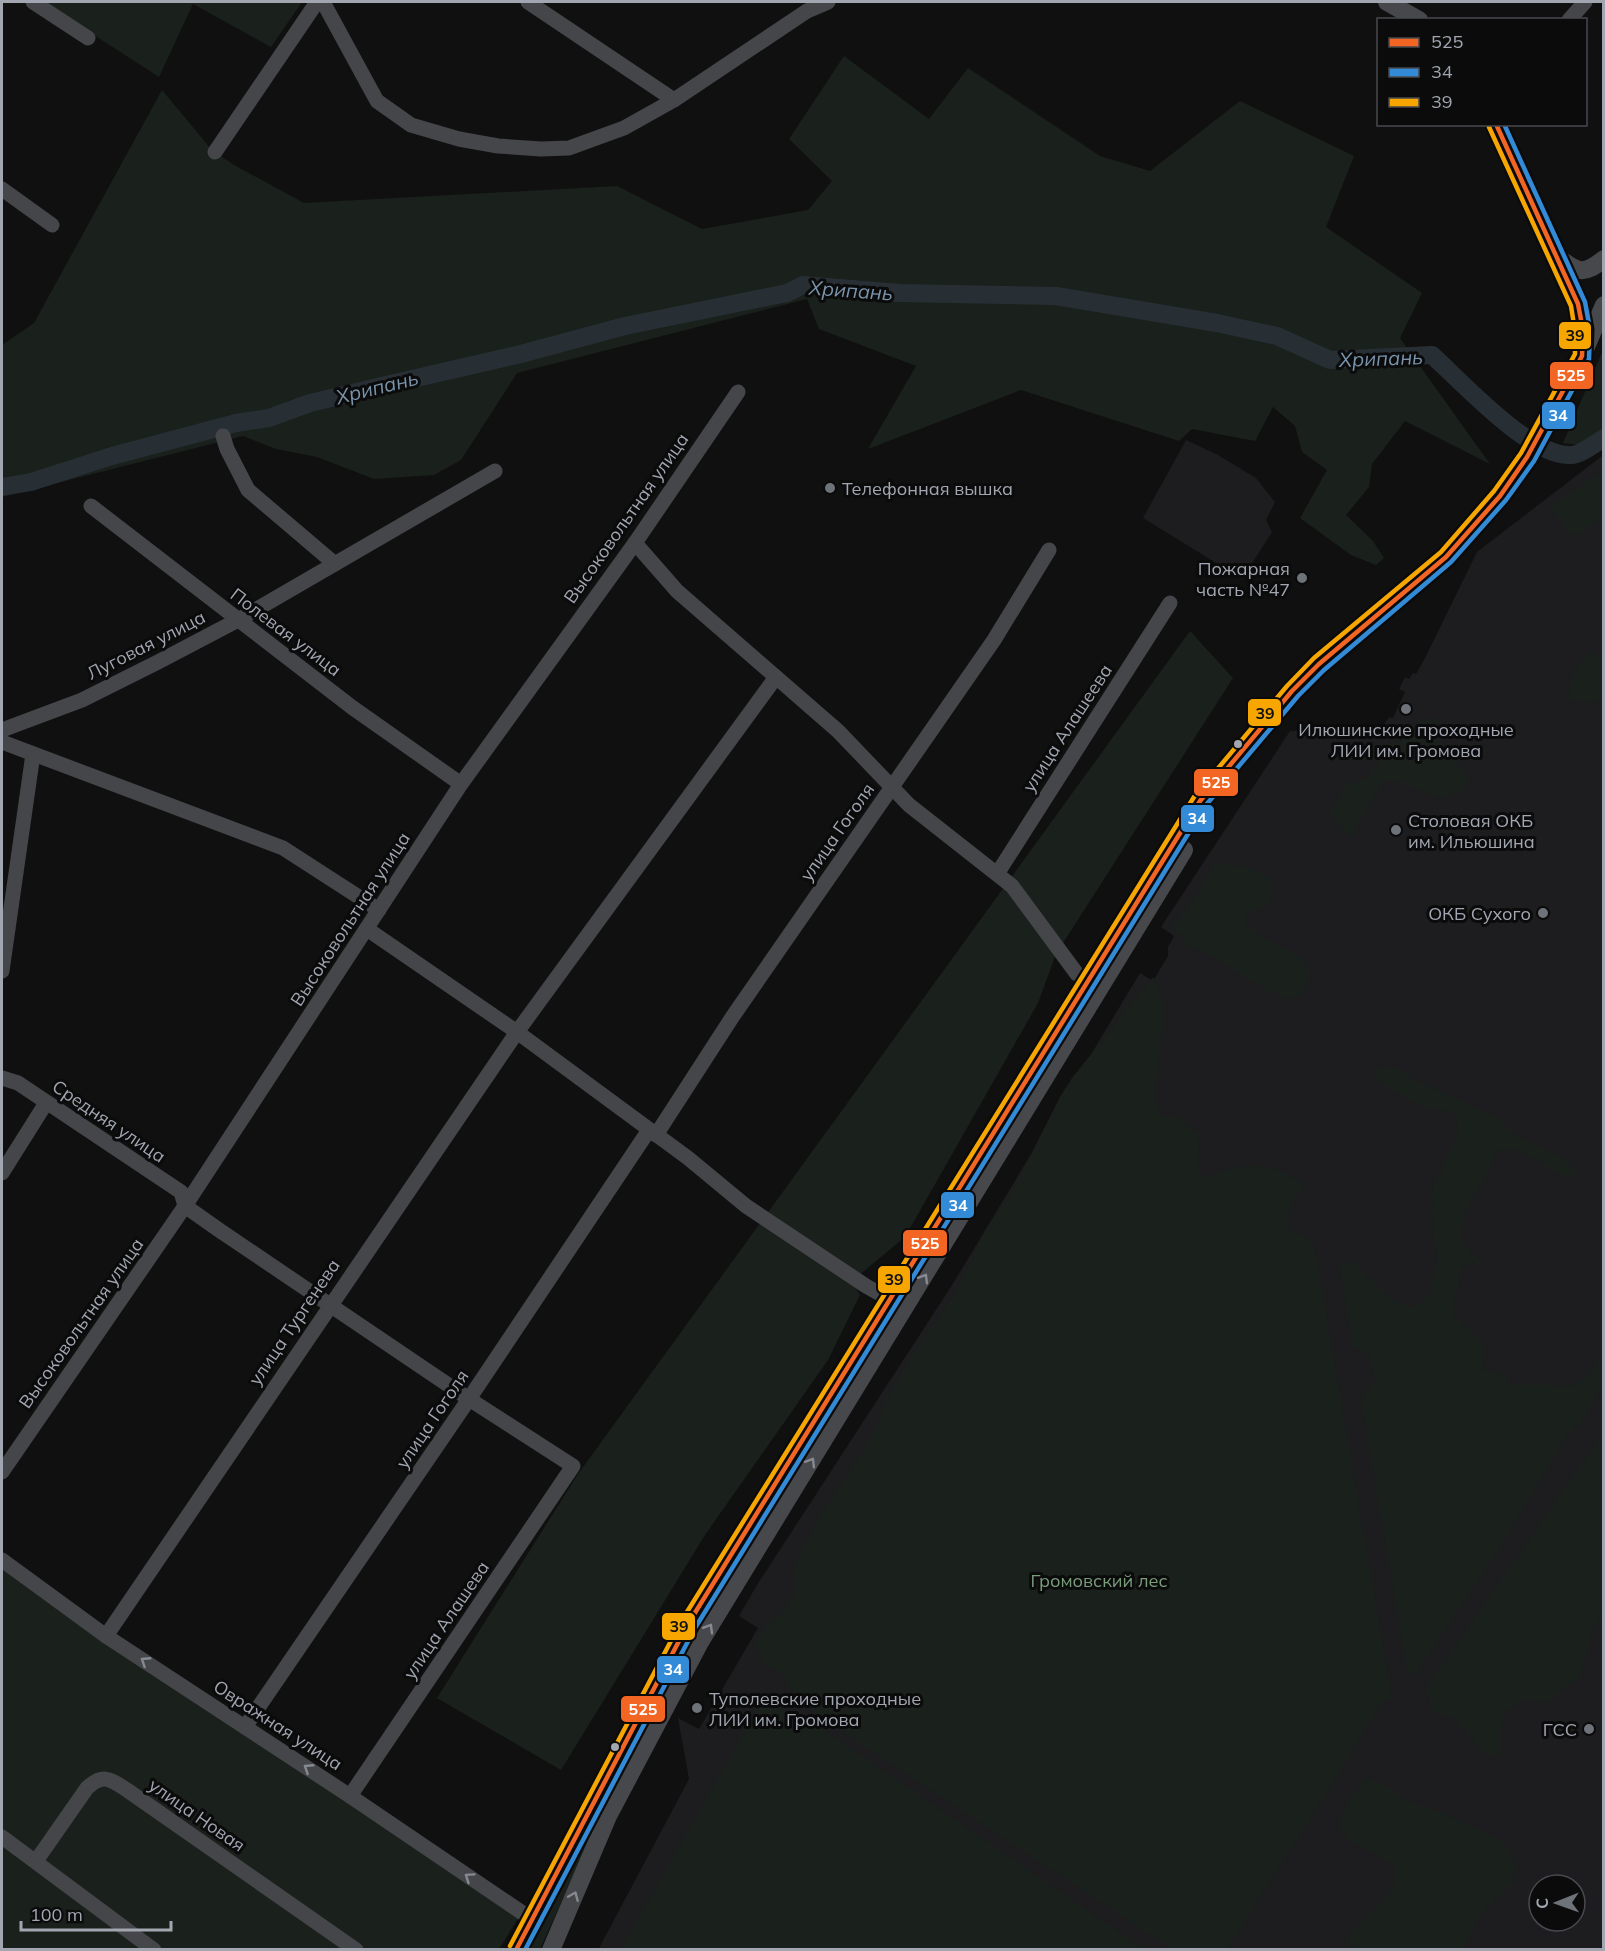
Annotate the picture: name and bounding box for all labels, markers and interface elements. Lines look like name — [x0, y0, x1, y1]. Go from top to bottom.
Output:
legend — [1377, 18, 1587, 126]
text: 525 — [1431, 30, 1464, 53]
text: 34 — [1431, 60, 1453, 83]
text: 39 — [1431, 90, 1453, 113]
water label: Хрипань — [807, 275, 894, 305]
line badge: 39 — [1558, 321, 1592, 350]
text: 39 — [1565, 325, 1585, 345]
water label: Хрипань — [1337, 344, 1424, 372]
line badge: 525 — [1549, 361, 1594, 390]
water label: Хрипань — [332, 365, 421, 410]
text: 525 — [1557, 365, 1586, 385]
line badge: 34 — [1541, 401, 1576, 430]
text: 34 — [1548, 405, 1568, 425]
street label: Высоковольтная улица — [558, 428, 694, 608]
place label: Телефонная вышка — [842, 477, 1013, 500]
marker: Телефонная вышка — [823, 481, 837, 495]
place label: Пожарная часть №47 — [1196, 557, 1290, 601]
marker: Пожарная часть №47 — [1295, 571, 1309, 585]
street label: Полевая улица — [226, 583, 346, 681]
street label: Луговая улица — [83, 605, 209, 685]
street label: улица Алашеева — [1017, 660, 1117, 796]
line badge: 39 — [1247, 698, 1282, 727]
marker: Илюшинские проходные ЛИИ им. Громова — [1399, 702, 1413, 716]
text: 39 — [1255, 703, 1275, 723]
place label: Илюшинские проходные ЛИИ им. Громова — [1298, 718, 1514, 762]
unlabelled marker — [1232, 738, 1244, 750]
line badge: 525 — [1193, 768, 1239, 797]
text: 525 — [1202, 772, 1231, 792]
street label: улица Гоголя — [795, 779, 879, 885]
line badge: 34 — [1180, 804, 1215, 833]
text: 34 — [1187, 808, 1207, 828]
place label: Столовая ОКБ им. Ильюшина — [1408, 809, 1535, 853]
marker: Столовая ОКБ им. Ильюшина — [1389, 823, 1403, 837]
street label: Высоковольтная улица — [285, 828, 415, 1010]
place label: ОКБ Сухого — [1428, 902, 1531, 925]
marker: ОКБ Сухого — [1536, 906, 1550, 920]
street label: Средняя улица — [48, 1075, 170, 1167]
line badge: 34 — [940, 1191, 975, 1219]
text: 34 — [948, 1195, 968, 1215]
line badge: 525 — [902, 1229, 948, 1257]
street label: Высоковольтная улица — [13, 1233, 149, 1413]
text: 525 — [911, 1233, 940, 1253]
street label: улица Тургенева — [243, 1255, 345, 1389]
line badge: 39 — [877, 1265, 911, 1294]
text: 39 — [884, 1269, 904, 1289]
one-way arrow — [916, 1274, 928, 1284]
street label: улица Гоголя — [391, 1365, 473, 1473]
one-way arrow — [803, 1458, 815, 1468]
street label: улица Алашева — [398, 1557, 494, 1683]
park label: Громовский лес — [1030, 1569, 1168, 1592]
line badge: 39 — [661, 1612, 696, 1641]
text: 39 — [669, 1616, 689, 1636]
one-way arrow — [702, 1624, 714, 1634]
line badge: 34 — [656, 1655, 690, 1684]
one-way arrow — [141, 1657, 152, 1668]
text: 34 — [663, 1659, 683, 1679]
street label: Овражная улица — [209, 1675, 347, 1775]
place label: Туполевские проходные ЛИИ им. Громова — [709, 1687, 921, 1731]
line badge: 525 — [620, 1695, 666, 1723]
text: 525 — [629, 1699, 658, 1719]
marker: Туполевские проходные ЛИИ им. Громова — [690, 1701, 704, 1715]
place label: ГСС — [1543, 1718, 1577, 1741]
marker: ГСС — [1582, 1722, 1596, 1736]
unlabelled marker — [609, 1741, 621, 1753]
one-way arrow — [304, 1764, 315, 1775]
street label: улица Новая — [144, 1773, 250, 1857]
one-way arrow — [465, 1873, 476, 1884]
north arrow — [1527, 1873, 1587, 1933]
one-way arrow — [567, 1891, 579, 1902]
scale bar — [21, 1894, 171, 1932]
text: С — [1532, 1898, 1552, 1909]
text: 100 m — [30, 1903, 83, 1926]

